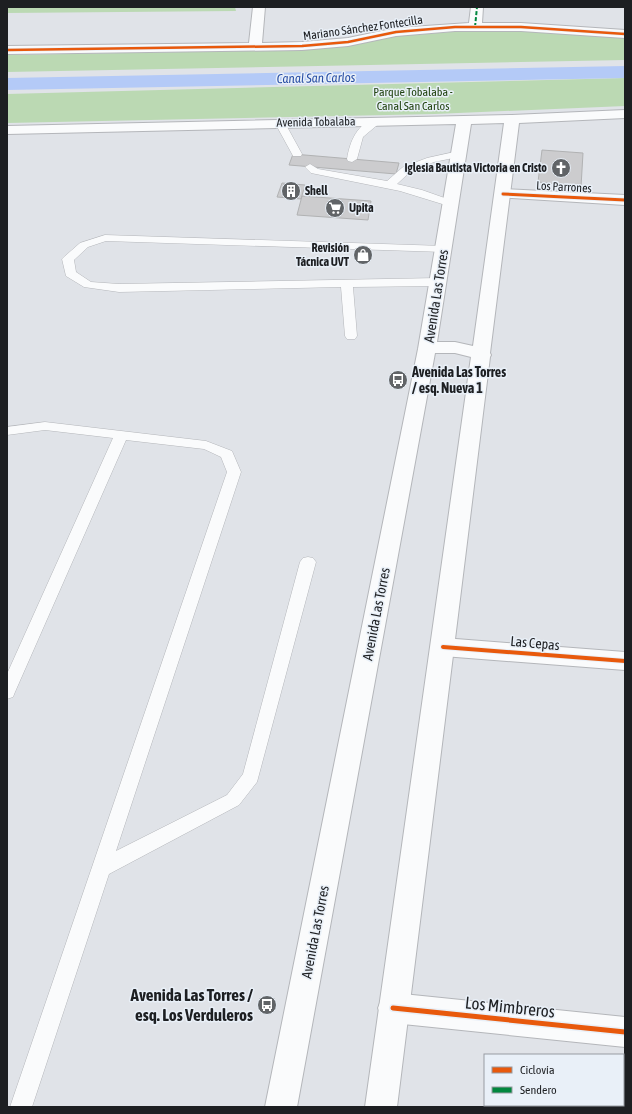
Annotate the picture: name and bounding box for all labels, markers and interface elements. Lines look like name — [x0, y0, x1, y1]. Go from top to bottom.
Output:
street label: Mariano Sánchez Fontecilla — [302, 13, 424, 43]
water label: Canal San Carlos — [277, 70, 356, 86]
park label: Parque Tobalaba - Canal San Carlos — [373, 85, 453, 113]
street label: Avenida Tobalaba — [276, 114, 356, 130]
church icon: Iglesia Bautista Victoria en Cristo — [550, 157, 572, 179]
place label: Iglesia Bautista Victoria en Cristo — [404, 161, 547, 175]
street label: Los Parrones — [536, 179, 592, 195]
building icon: Shell — [280, 180, 302, 202]
place label: Shell — [305, 184, 328, 198]
supermarket icon: Upita — [324, 197, 346, 219]
place label: Upita — [349, 201, 374, 215]
place label: Revisión Tácnica UVT — [296, 241, 350, 269]
shop icon: Revisión Tácnica UVT — [352, 244, 374, 266]
street label: Avenida Las Torres — [421, 248, 451, 344]
place label: Avenida Las Torres / esq. Nueva 1 — [411, 364, 506, 396]
bus stop icon: Avenida Las Torres / esq. Nueva 1 — [387, 369, 409, 391]
street label: Avenida Las Torres — [359, 566, 393, 662]
street label: Las Cepas — [510, 633, 560, 653]
street label: Avenida Las Torres — [298, 884, 332, 980]
place label: Avenida Las Torres / esq. Los Verduleros — [130, 985, 253, 1025]
street label: Los Mimbreros — [464, 992, 556, 1022]
bus stop icon: Avenida Las Torres / esq. Los Verduleros — [256, 994, 278, 1016]
legend — [484, 1054, 624, 1106]
text: Ciclovía — [520, 1063, 554, 1077]
text: Sendero — [520, 1083, 557, 1097]

